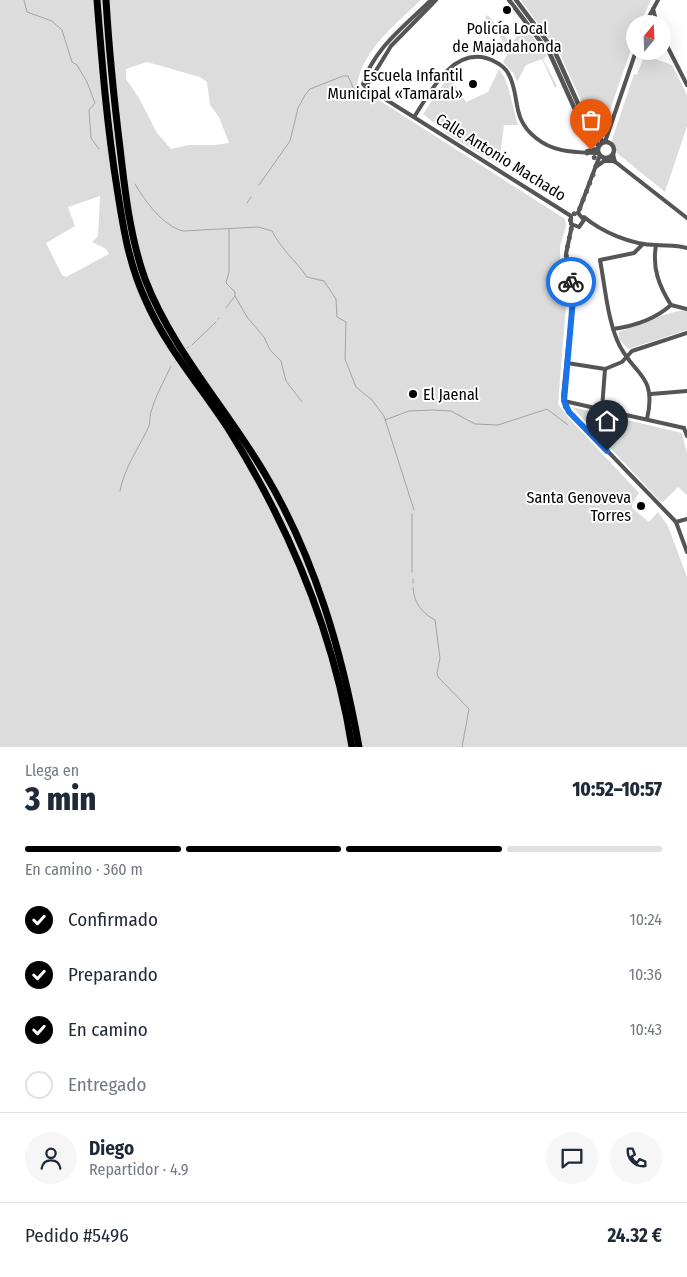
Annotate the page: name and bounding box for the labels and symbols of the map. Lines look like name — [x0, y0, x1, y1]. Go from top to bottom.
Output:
marker: Policía Local de Majadahonda — [501, 4, 513, 16]
north arrow — [626, 15, 671, 60]
place label: Policía Local de Majadahonda — [452, 19, 562, 56]
place label: Escuela Infantil Municipal «Tamaral» — [327, 66, 463, 103]
marker: Escuela Infantil Municipal «Tamaral» — [467, 78, 479, 90]
pin — [570, 99, 612, 150]
street label: Calle Antonio Machado — [432, 109, 570, 205]
courier — [546, 257, 596, 307]
place label: El Jaenal — [423, 385, 479, 404]
marker: El Jaenal — [407, 388, 419, 400]
pin — [586, 400, 628, 451]
place label: Santa Genoveva Torres — [527, 488, 631, 525]
marker: Santa Genoveva Torres — [635, 500, 647, 512]

